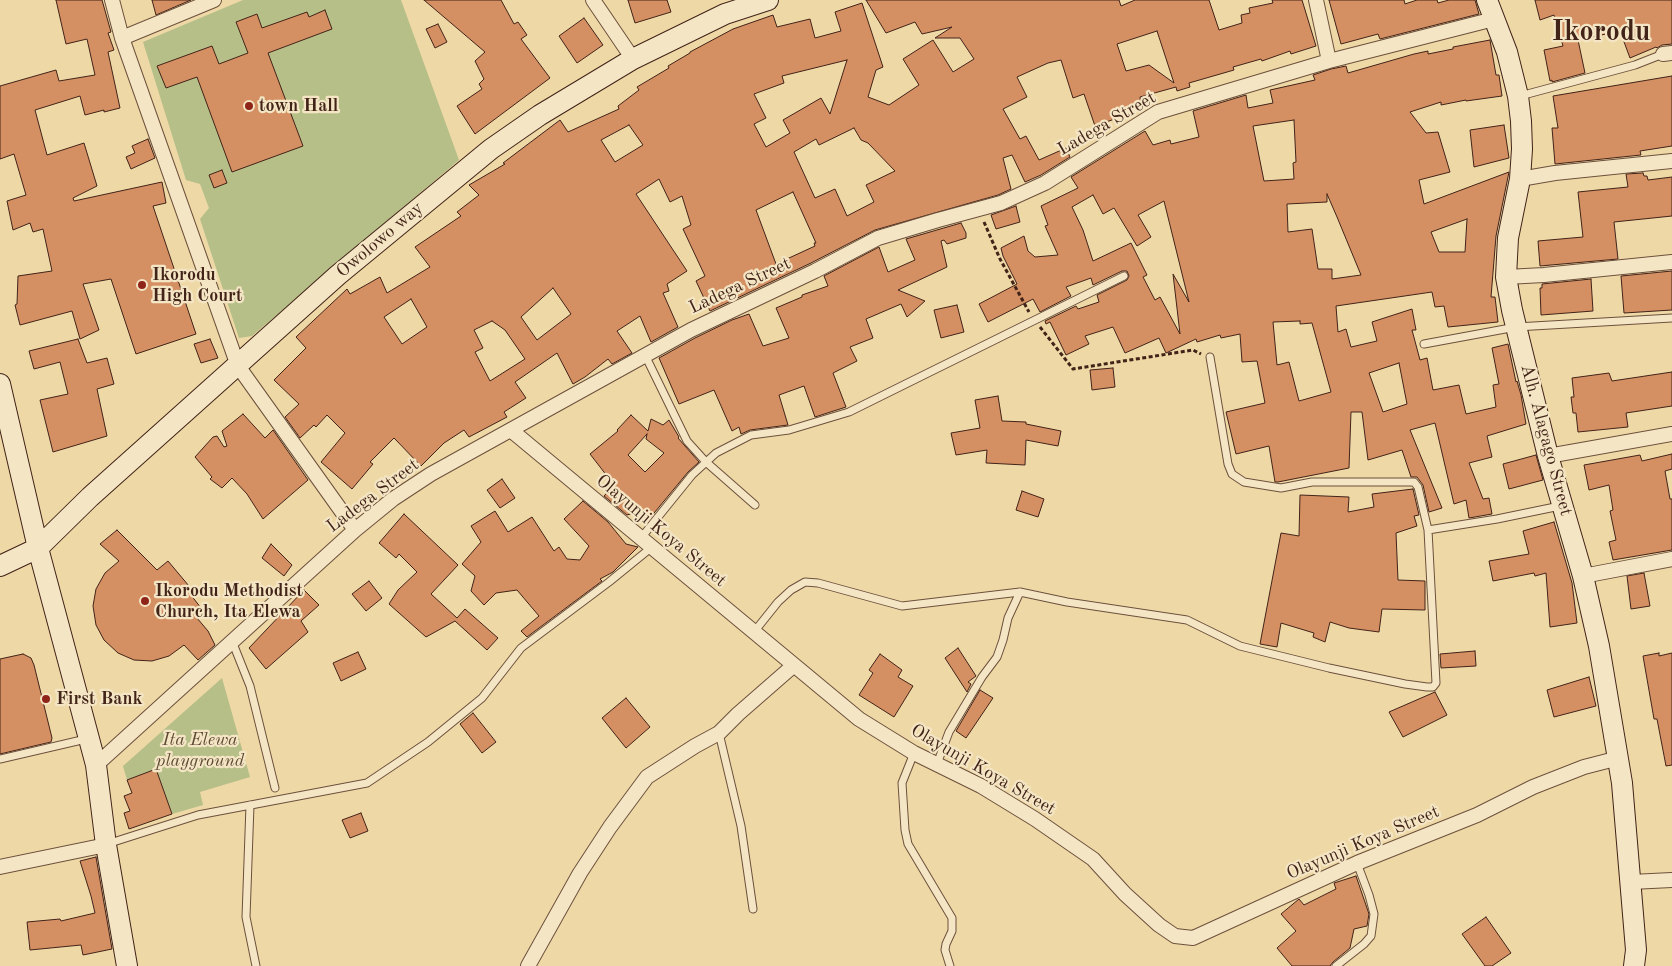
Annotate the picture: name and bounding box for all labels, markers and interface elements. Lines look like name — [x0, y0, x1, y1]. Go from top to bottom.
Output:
district label: Ikorodu — [1552, 16, 1650, 50]
street label: Ladega Street — [1054, 87, 1160, 161]
place label: town Hall — [259, 95, 338, 117]
marker: town Hall — [243, 100, 255, 112]
street label: Owolowo way — [332, 197, 428, 283]
street label: Ladega Street — [686, 253, 794, 319]
place label: Ikorodu High Court — [152, 264, 242, 306]
marker: Ikorodu High Court — [136, 279, 148, 291]
street label: Alh. Alagago Street — [1515, 362, 1577, 518]
street label: Ladega Street — [323, 454, 423, 538]
street label: Olayunji Koya Street — [591, 470, 731, 592]
place label: Ikorodu Methodist Church, Ita Elewa — [155, 580, 303, 622]
marker: Ikorodu Methodist Church, Ita Elewa — [139, 595, 151, 607]
place label: First Bank — [56, 688, 143, 710]
marker: First Bank — [40, 693, 52, 705]
street label: Olayunji Koya Street — [907, 720, 1059, 820]
park label: Ita Elewa playground — [156, 729, 244, 772]
street label: Olayunji Koya Street — [1283, 801, 1443, 885]

